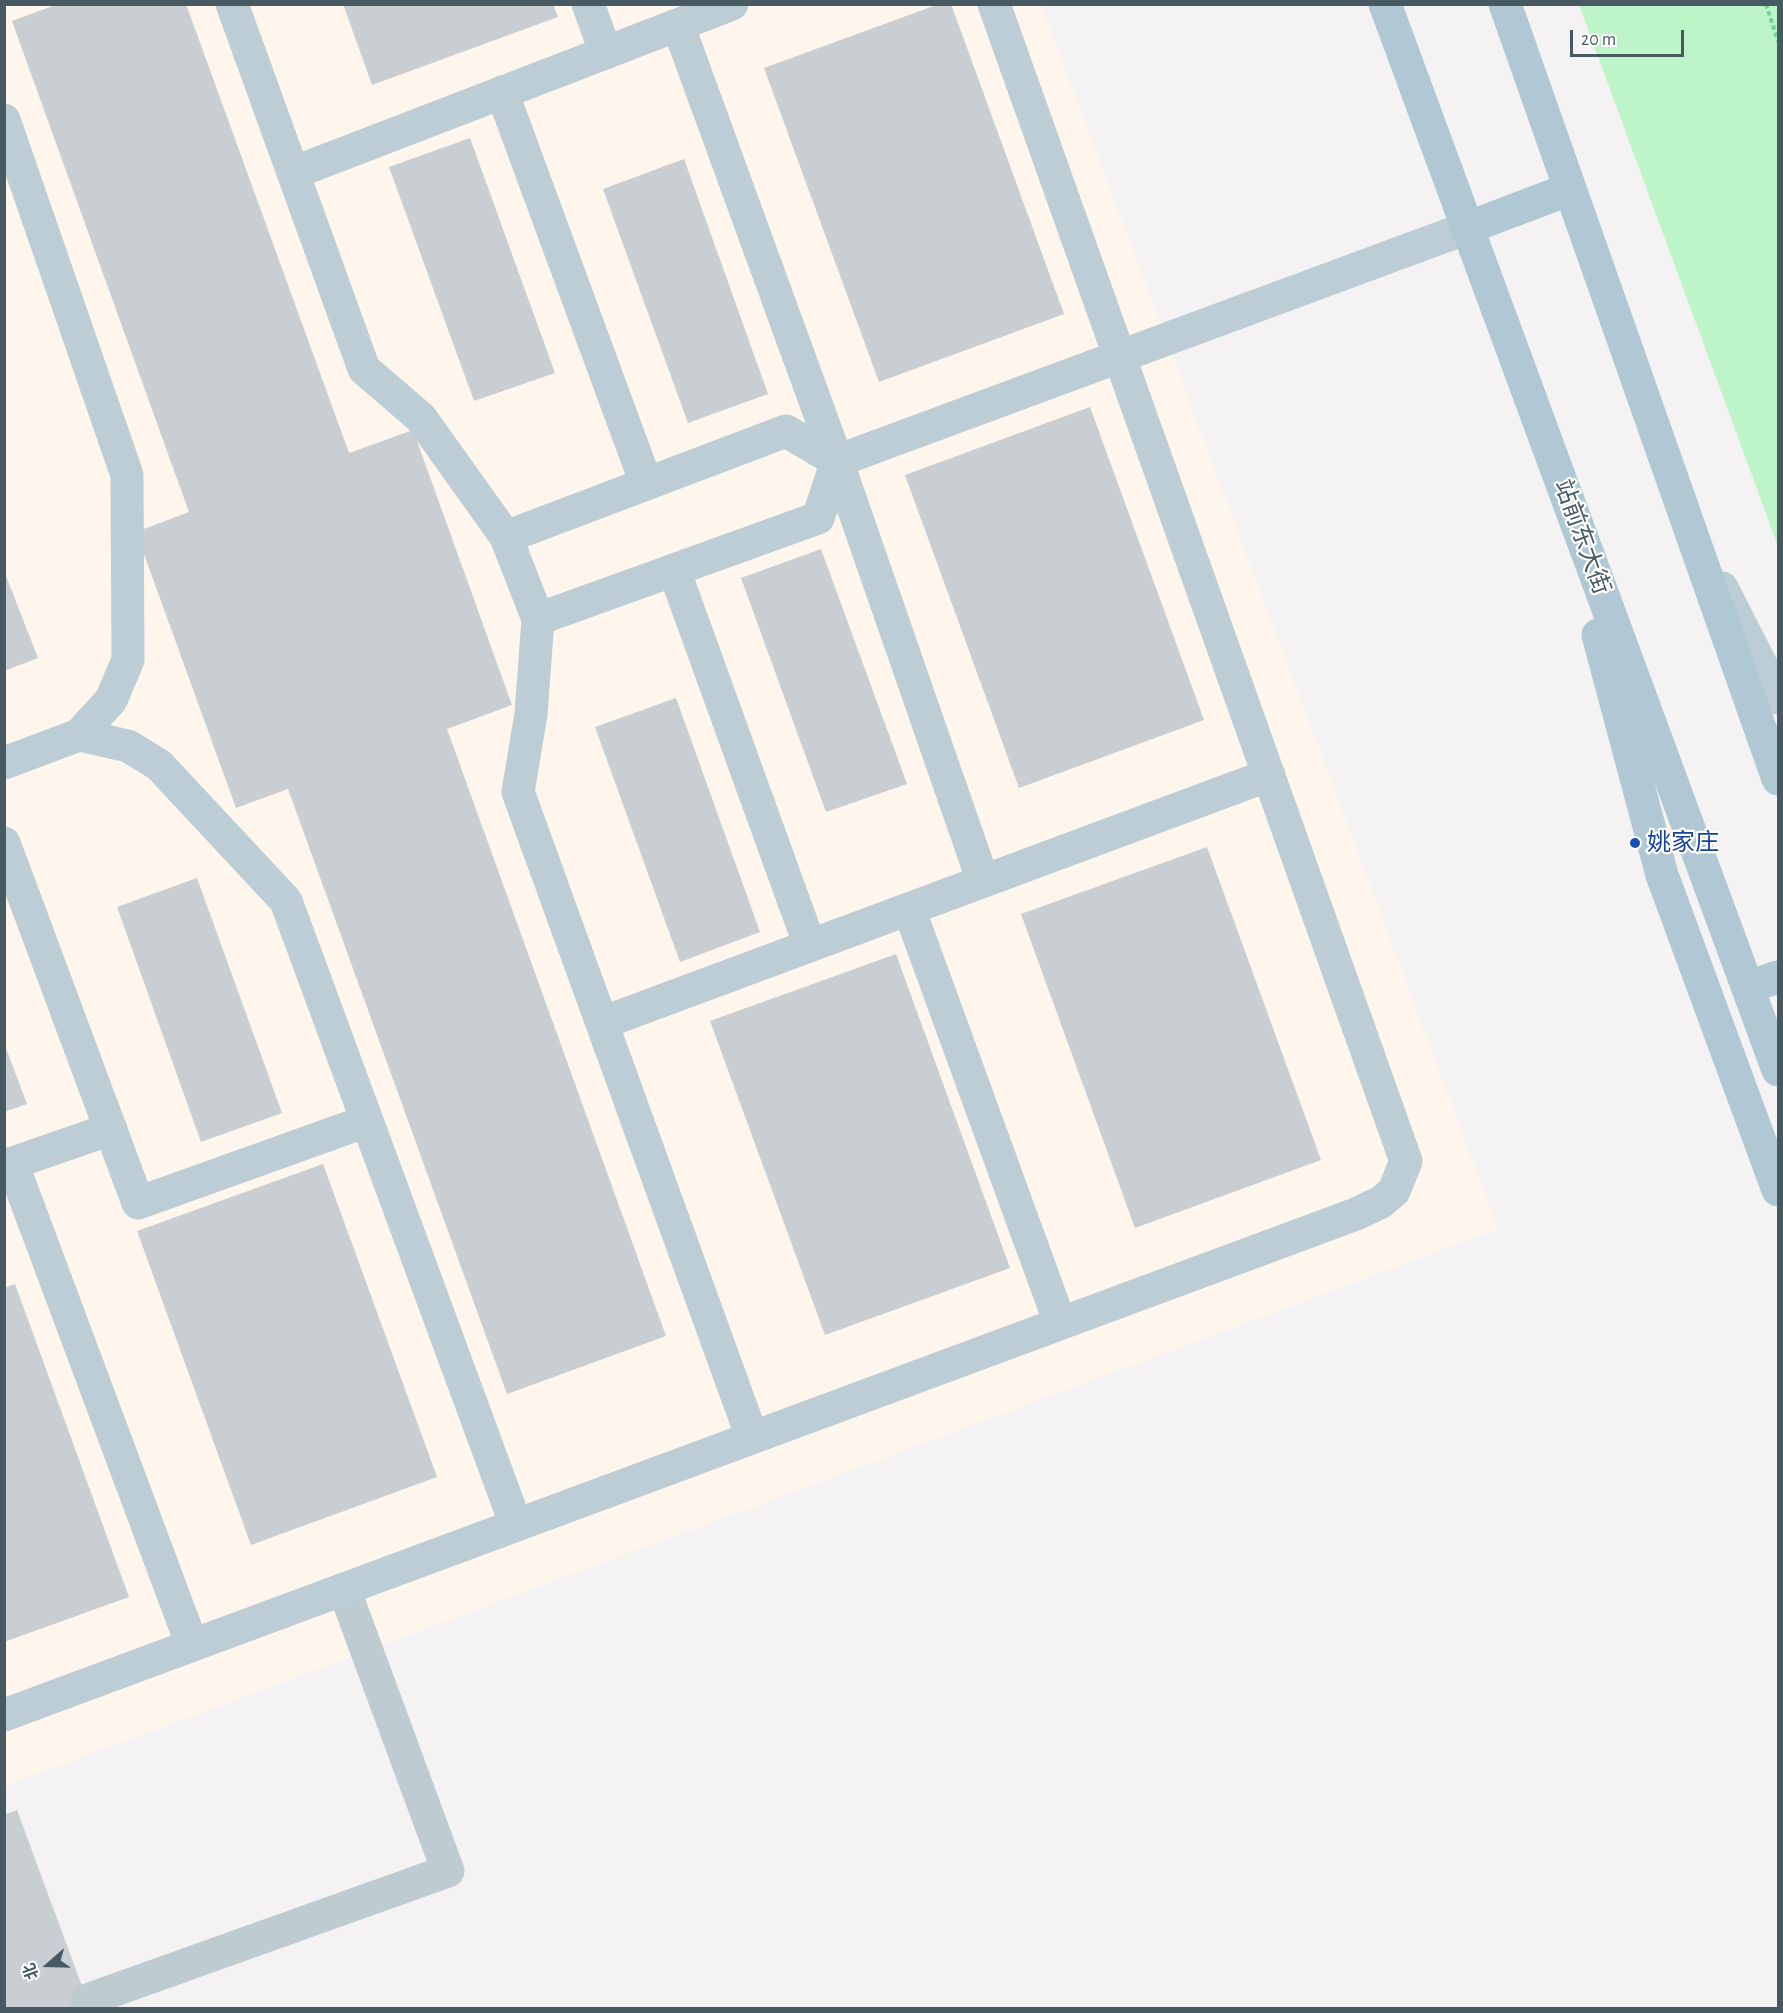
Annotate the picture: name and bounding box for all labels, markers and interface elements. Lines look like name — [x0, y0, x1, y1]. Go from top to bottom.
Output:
scale bar — [1573, 18, 1687, 56]
text: 20 m — [1581, 31, 1616, 49]
street label: 站前东大街 — [1548, 476, 1616, 598]
place label: 姚家庄 — [1647, 829, 1719, 857]
marker: 姚家庄 — [1628, 836, 1642, 850]
north arrow — [18, 1935, 78, 1995]
text: 北 — [21, 1961, 41, 1981]

